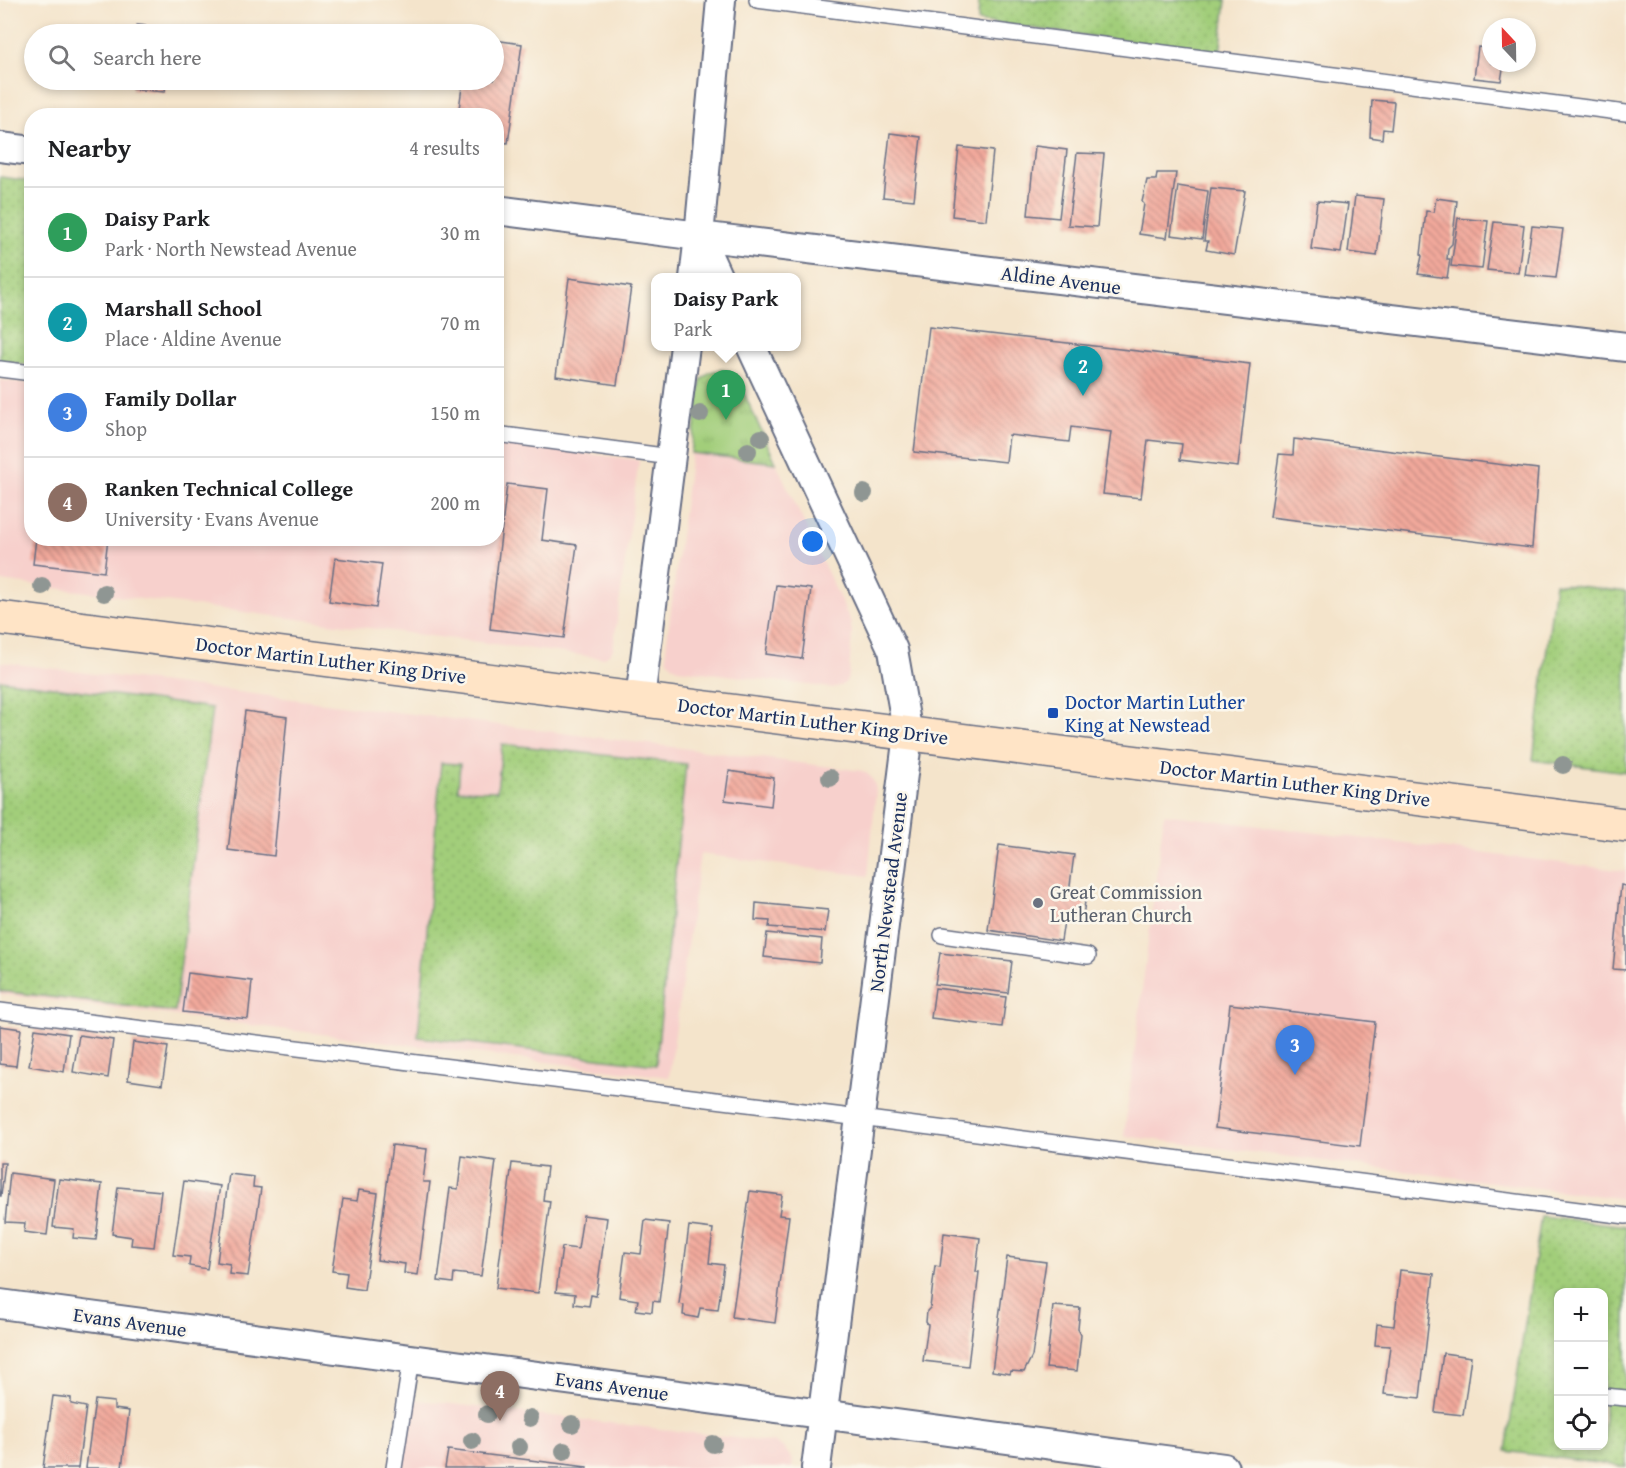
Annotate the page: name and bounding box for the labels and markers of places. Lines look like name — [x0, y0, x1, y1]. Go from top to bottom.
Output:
pin: 2 — [1064, 346, 1102, 396]
pin: 1 — [706, 370, 746, 420]
place label: Doctor Martin Luther King at Newstead — [1065, 687, 1245, 739]
marker: Doctor Martin Luther King at Newstead — [1046, 706, 1060, 720]
place label: Great Commission Lutheran Church — [1050, 877, 1202, 929]
marker: Great Commission Lutheran Church — [1031, 896, 1045, 910]
pin: 3 — [1276, 1026, 1314, 1075]
pin: 4 — [480, 1372, 520, 1421]

